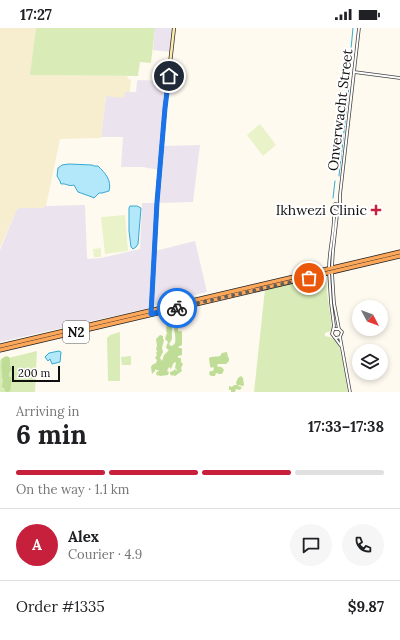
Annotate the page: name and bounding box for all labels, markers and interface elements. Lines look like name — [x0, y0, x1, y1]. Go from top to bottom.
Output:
text: 17:27 — [20, 5, 52, 24]
street label: Onverwacht Street — [324, 47, 356, 172]
pin — [152, 59, 186, 93]
icon: home — [158, 65, 180, 87]
place label: Ikhwezi Clinic — [276, 201, 367, 219]
marker: Ikhwezi Clinic — [370, 204, 382, 216]
pin — [292, 261, 326, 295]
icon: bag — [298, 267, 320, 289]
courier — [157, 288, 197, 328]
icon: bike — [166, 297, 188, 319]
north arrow — [352, 300, 388, 336]
map controls — [352, 300, 388, 380]
road number: N2 — [63, 321, 89, 343]
button: layers — [352, 344, 388, 380]
scale bar — [12, 364, 60, 383]
text: 200 m — [18, 366, 50, 380]
text: Arriving in — [16, 403, 79, 420]
text: 17:33–17:38 — [308, 417, 384, 436]
text: 6 min — [16, 418, 87, 451]
text: On the way · 1.1 km — [16, 481, 129, 498]
button: chat — [290, 524, 332, 566]
button: phone — [342, 524, 384, 566]
text: Alex — [68, 527, 99, 546]
text: A — [32, 535, 42, 554]
text: Courier · 4.9 — [68, 546, 142, 563]
text: Order #1335 — [16, 597, 105, 616]
text: $9.87 — [348, 597, 384, 616]

